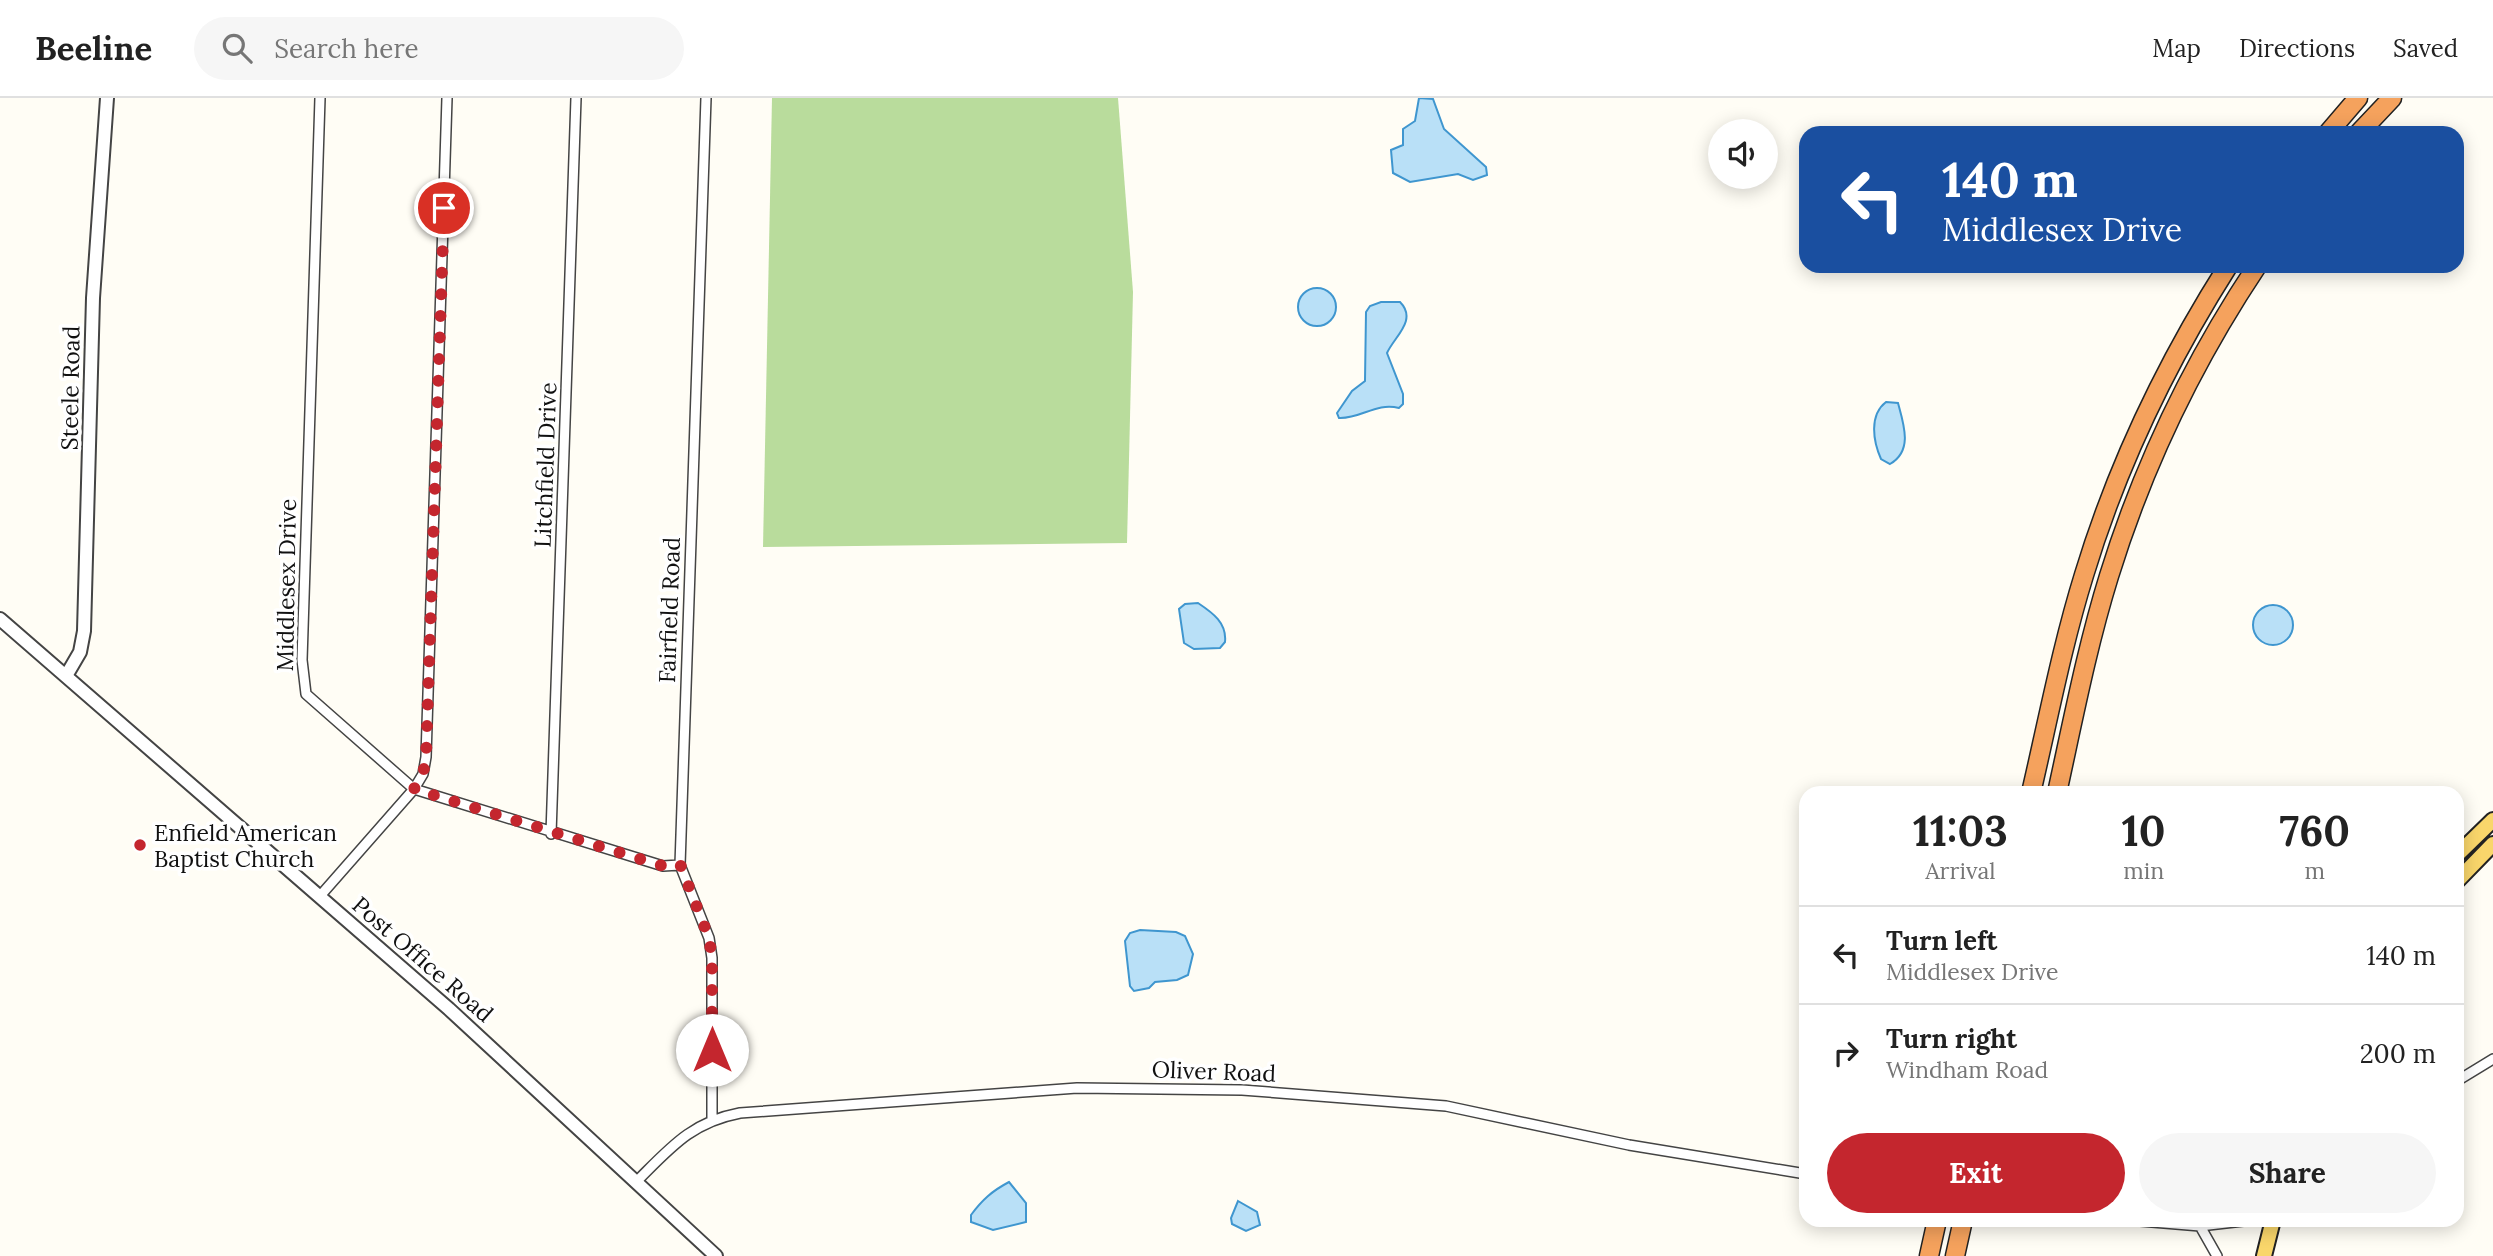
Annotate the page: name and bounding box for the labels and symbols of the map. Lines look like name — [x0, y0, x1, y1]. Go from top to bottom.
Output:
pin — [414, 178, 474, 238]
street label: Steele Road — [54, 325, 86, 451]
street label: Litchfield Drive — [528, 382, 562, 548]
street label: Middlesex Drive — [270, 498, 302, 672]
street label: Fairfield Road — [652, 536, 686, 684]
place label: Enfield American Baptist Church — [154, 818, 337, 873]
marker: Enfield American Baptist Church — [132, 837, 148, 853]
street label: Post Office Road — [347, 890, 500, 1028]
position arrow — [675, 1013, 749, 1087]
street label: Oliver Road — [1151, 1054, 1277, 1088]

